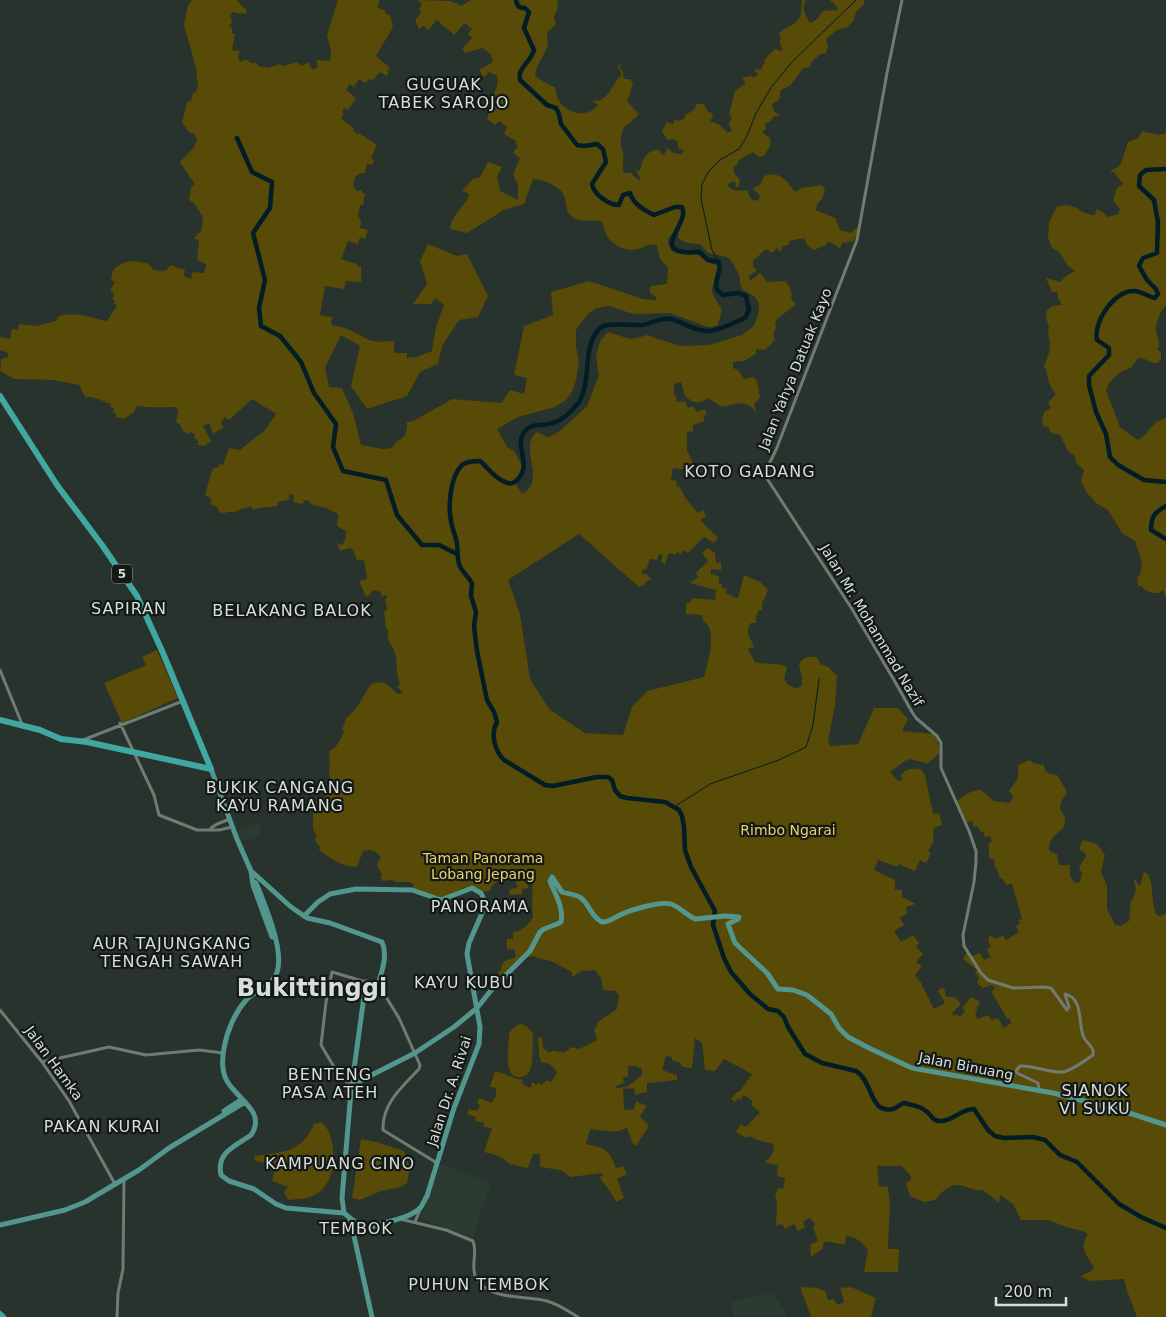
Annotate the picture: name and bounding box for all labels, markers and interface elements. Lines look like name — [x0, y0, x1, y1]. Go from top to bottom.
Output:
district label: GUGUAK TABEK SAROJO — [378, 75, 509, 112]
street label: Jalan Yahya Datuak Kayo — [755, 286, 835, 453]
district label: KOTO GADANG — [684, 462, 816, 481]
street label: Jalan Mr. Mohammad Nazif — [817, 540, 927, 710]
road number: 5 — [112, 564, 132, 584]
district label: SAPIRAN — [91, 599, 167, 618]
district label: BELAKANG BALOK — [212, 601, 372, 620]
district label: BUKIK CANGANG KAYU RAMANG — [206, 778, 354, 815]
park label: Rimbo Ngarai — [740, 822, 836, 838]
park label: Taman Panorama Lobang Jepang — [422, 850, 543, 882]
district label: PANORAMA — [431, 897, 529, 916]
district label: AUR TAJUNGKANG TENGAH SAWAH — [93, 934, 251, 971]
district label: KAYU KUBU — [414, 973, 514, 992]
district label: Bukittinggi — [237, 974, 387, 1002]
street label: Jalan Hamka — [21, 1022, 86, 1103]
street label: Jalan Dr. A. Rivai — [423, 1034, 474, 1149]
street label: Jalan Binuang — [916, 1049, 1015, 1083]
district label: BENTENG PASA ATEH — [282, 1065, 378, 1102]
district label: SIANOK VI SUKU — [1059, 1081, 1131, 1118]
district label: PAKAN KURAI — [44, 1117, 160, 1136]
district label: KAMPUANG CINO — [265, 1154, 415, 1173]
district label: TEMBOK — [318, 1219, 393, 1238]
scale bar — [996, 1274, 1066, 1306]
district label: PUHUN TEMBOK — [408, 1275, 550, 1294]
text: 200 m — [1004, 1283, 1052, 1301]

